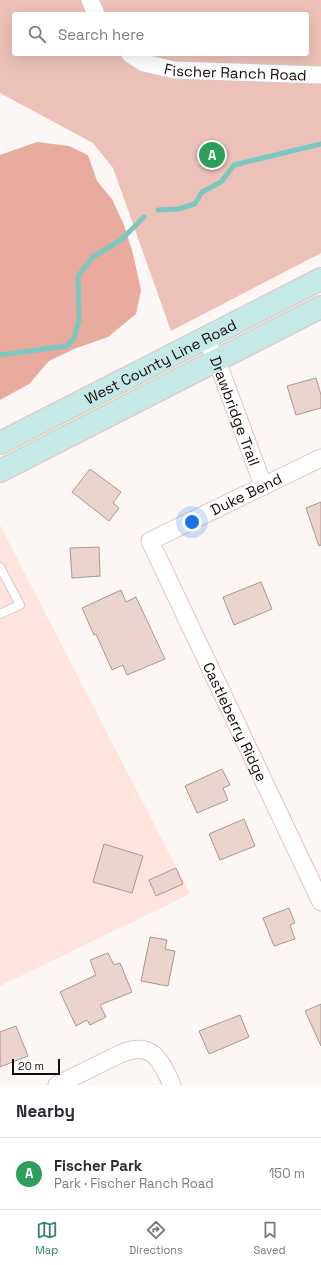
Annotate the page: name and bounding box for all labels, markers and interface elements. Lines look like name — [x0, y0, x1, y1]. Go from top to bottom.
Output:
search box — [12, 12, 309, 56]
icon: search — [26, 23, 48, 45]
text: Search here — [58, 25, 144, 44]
street label: Fischer Ranch Road — [162, 59, 307, 84]
pin: A — [199, 140, 225, 170]
street label: West County Line Road — [81, 314, 239, 408]
street label: Drawbridge Trail — [206, 353, 264, 468]
street label: Duke Bend — [207, 469, 285, 519]
your location — [182, 512, 202, 532]
street label: Castleberry Ridge — [199, 659, 272, 784]
scale bar — [12, 1057, 60, 1076]
text: 20 m — [18, 1059, 44, 1073]
text: Nearby — [16, 1100, 75, 1122]
text: Fischer Park — [54, 1156, 142, 1175]
text: A — [25, 1165, 33, 1182]
text: 150 m — [269, 1165, 305, 1182]
text: Park · Fischer Ranch Road — [54, 1175, 214, 1192]
tab: Map — [35, 1219, 58, 1257]
tab: Directions — [129, 1219, 183, 1257]
tab: Saved — [254, 1219, 286, 1257]

